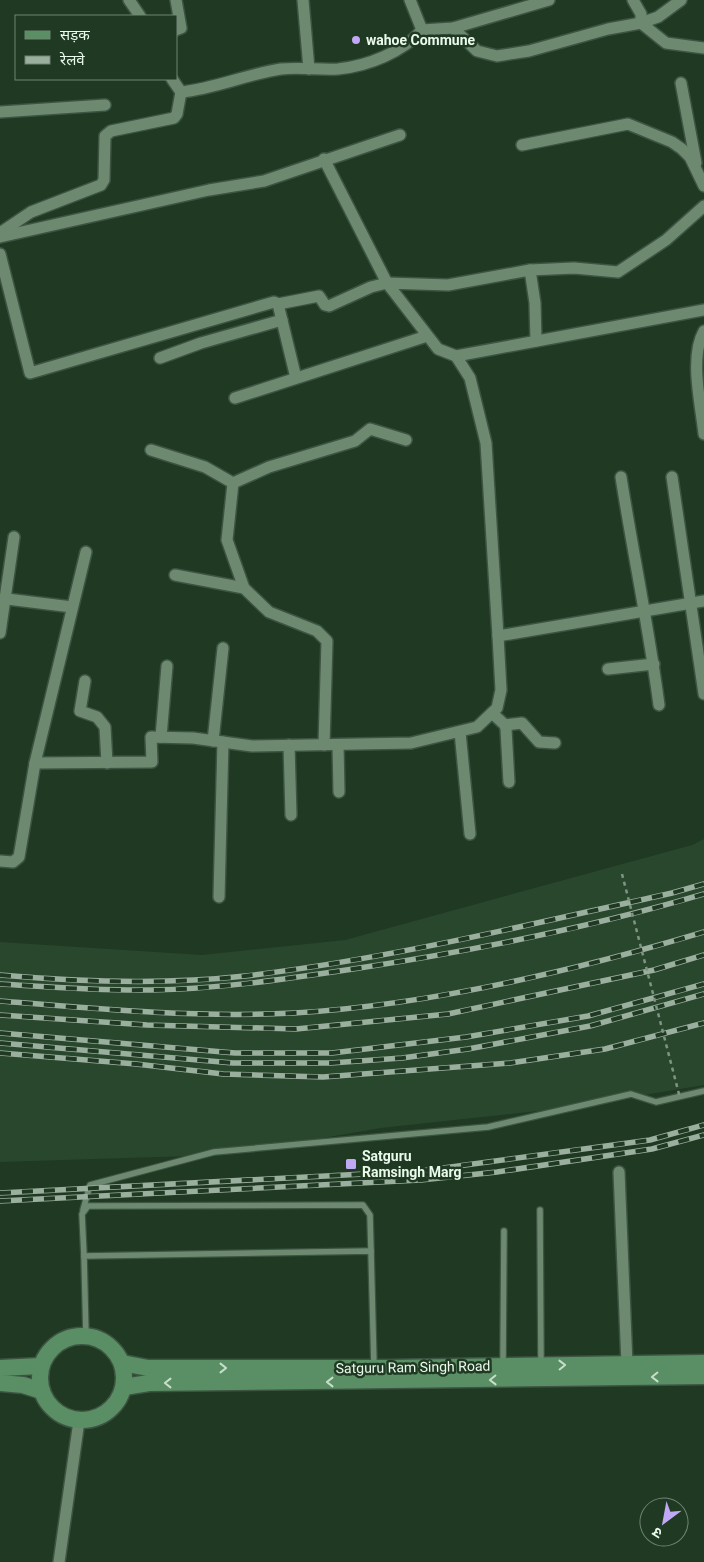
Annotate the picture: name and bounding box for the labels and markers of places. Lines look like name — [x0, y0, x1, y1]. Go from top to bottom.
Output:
place label: wahoe Commune — [366, 32, 476, 48]
marker: wahoe Commune — [350, 34, 362, 46]
place label: Satguru Ramsingh Marg — [362, 1148, 461, 1180]
marker: Satguru Ramsingh Marg — [344, 1157, 358, 1171]

